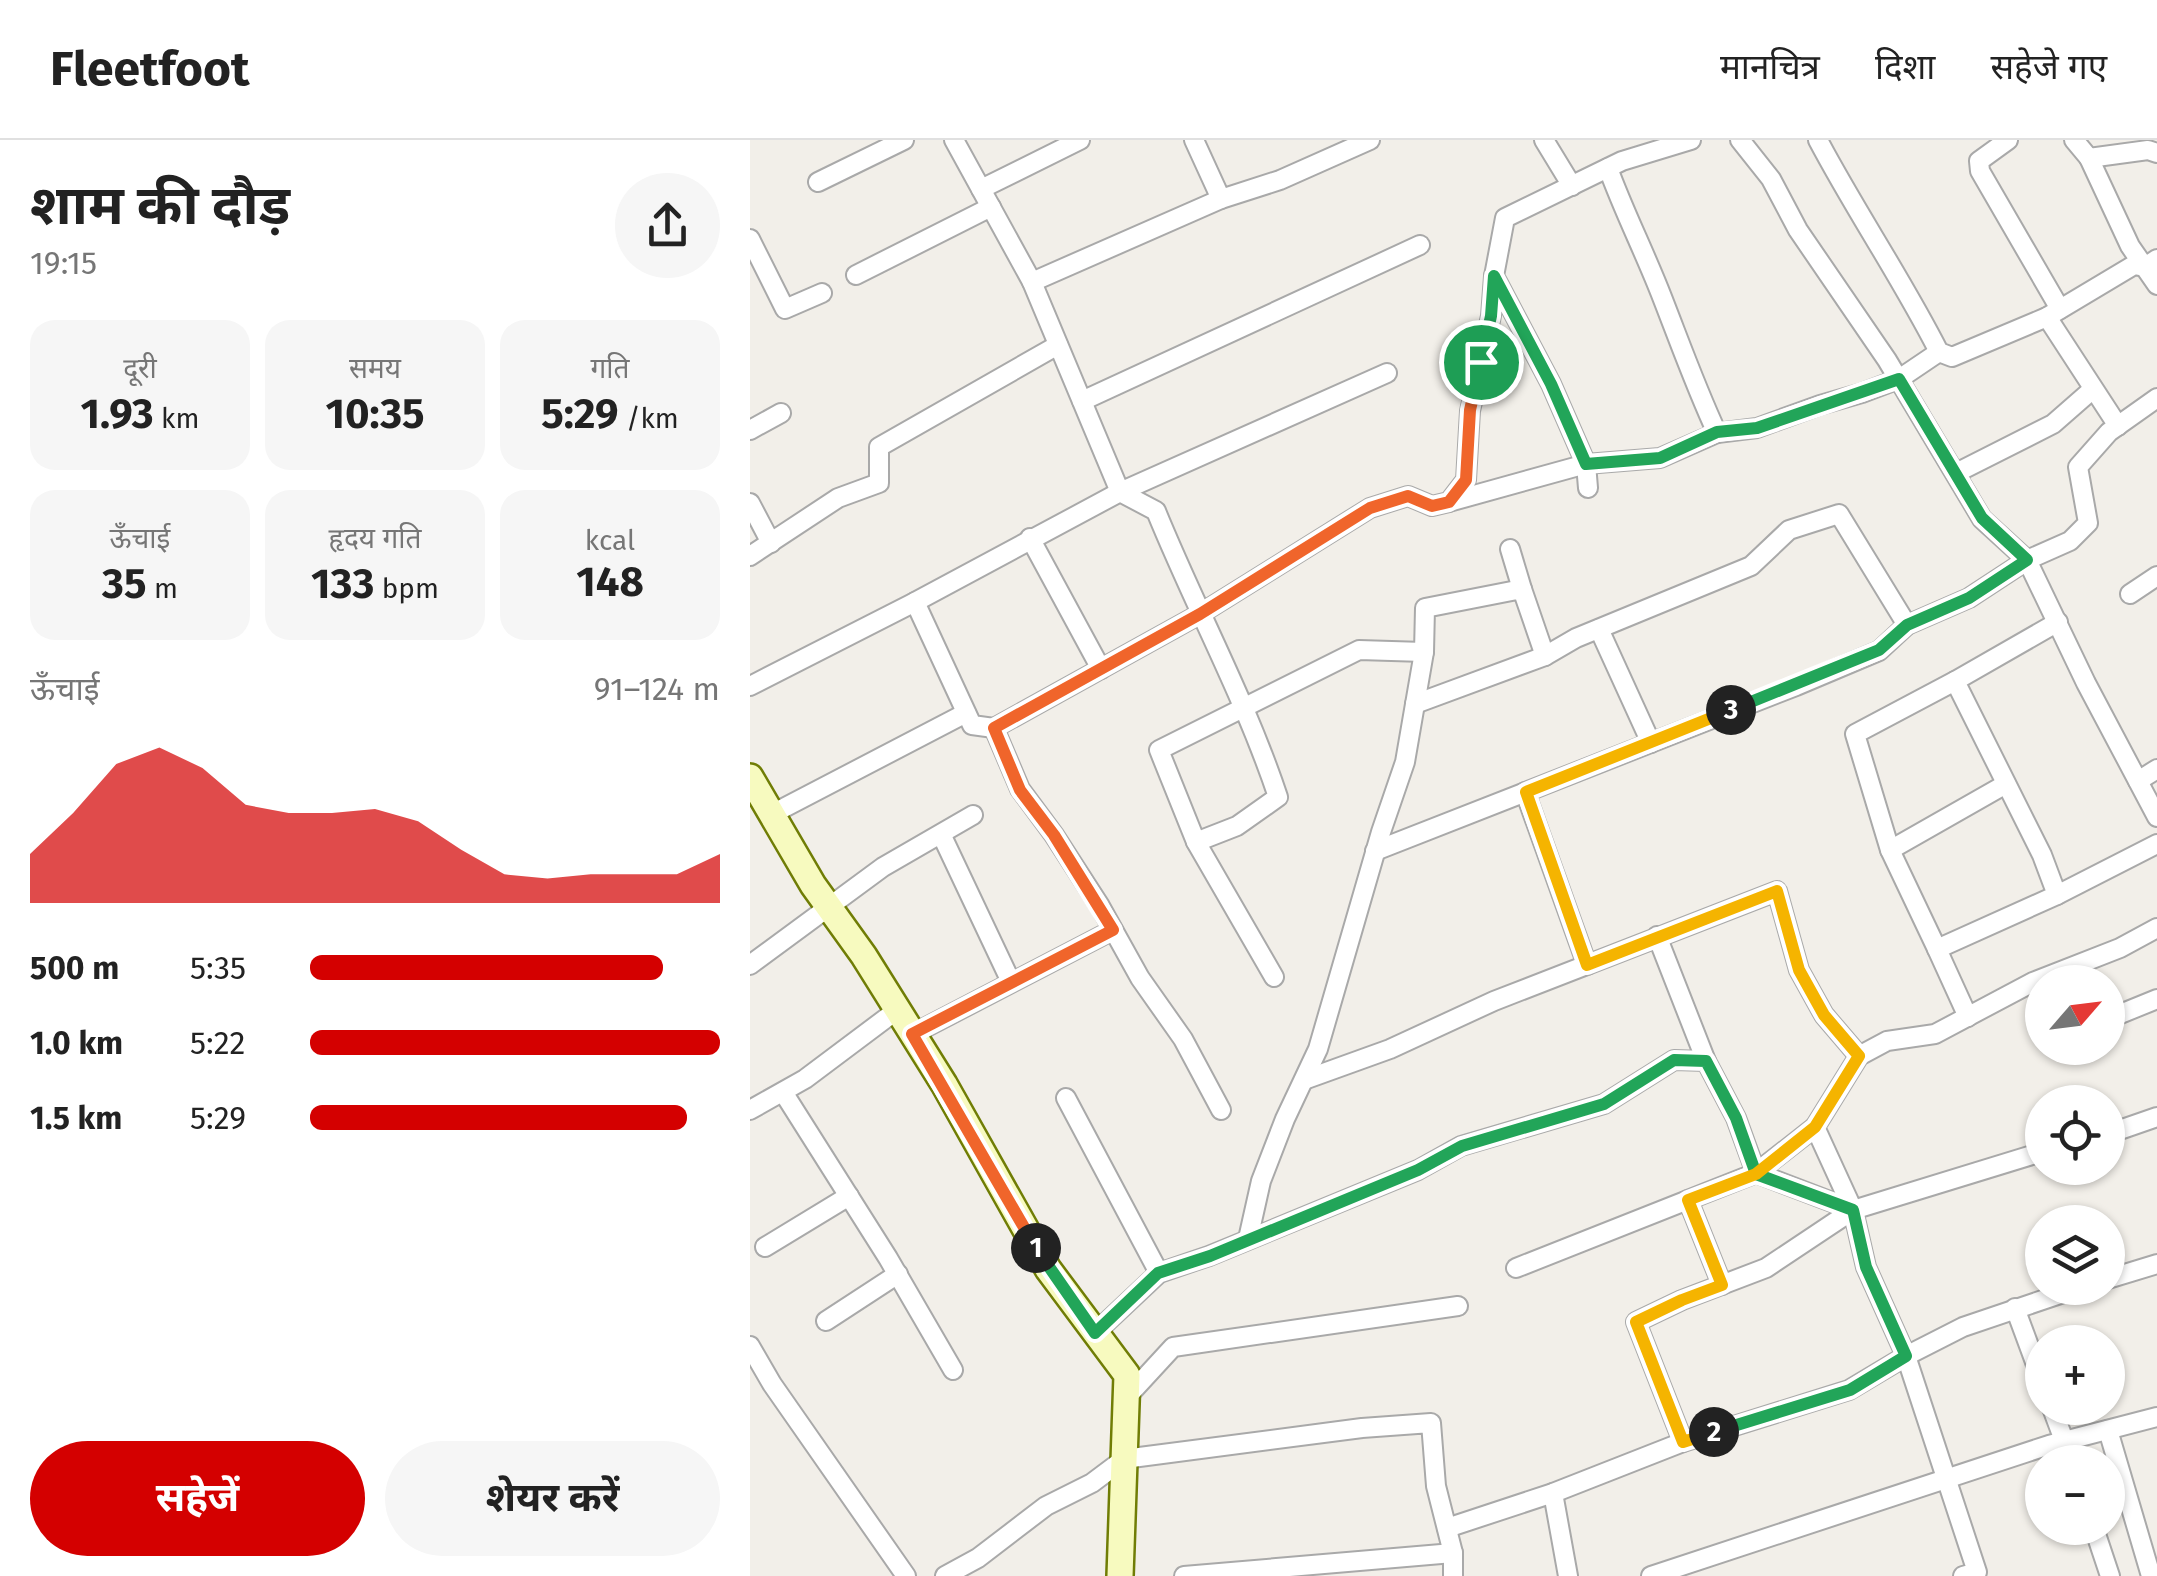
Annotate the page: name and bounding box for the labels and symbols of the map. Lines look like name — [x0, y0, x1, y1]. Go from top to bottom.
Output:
pin — [1439, 320, 1524, 405]
pin: 3 — [1706, 685, 1756, 735]
north arrow — [2025, 965, 2125, 1065]
pin: 1 — [1011, 1223, 1061, 1273]
pin: 2 — [1689, 1407, 1739, 1457]

